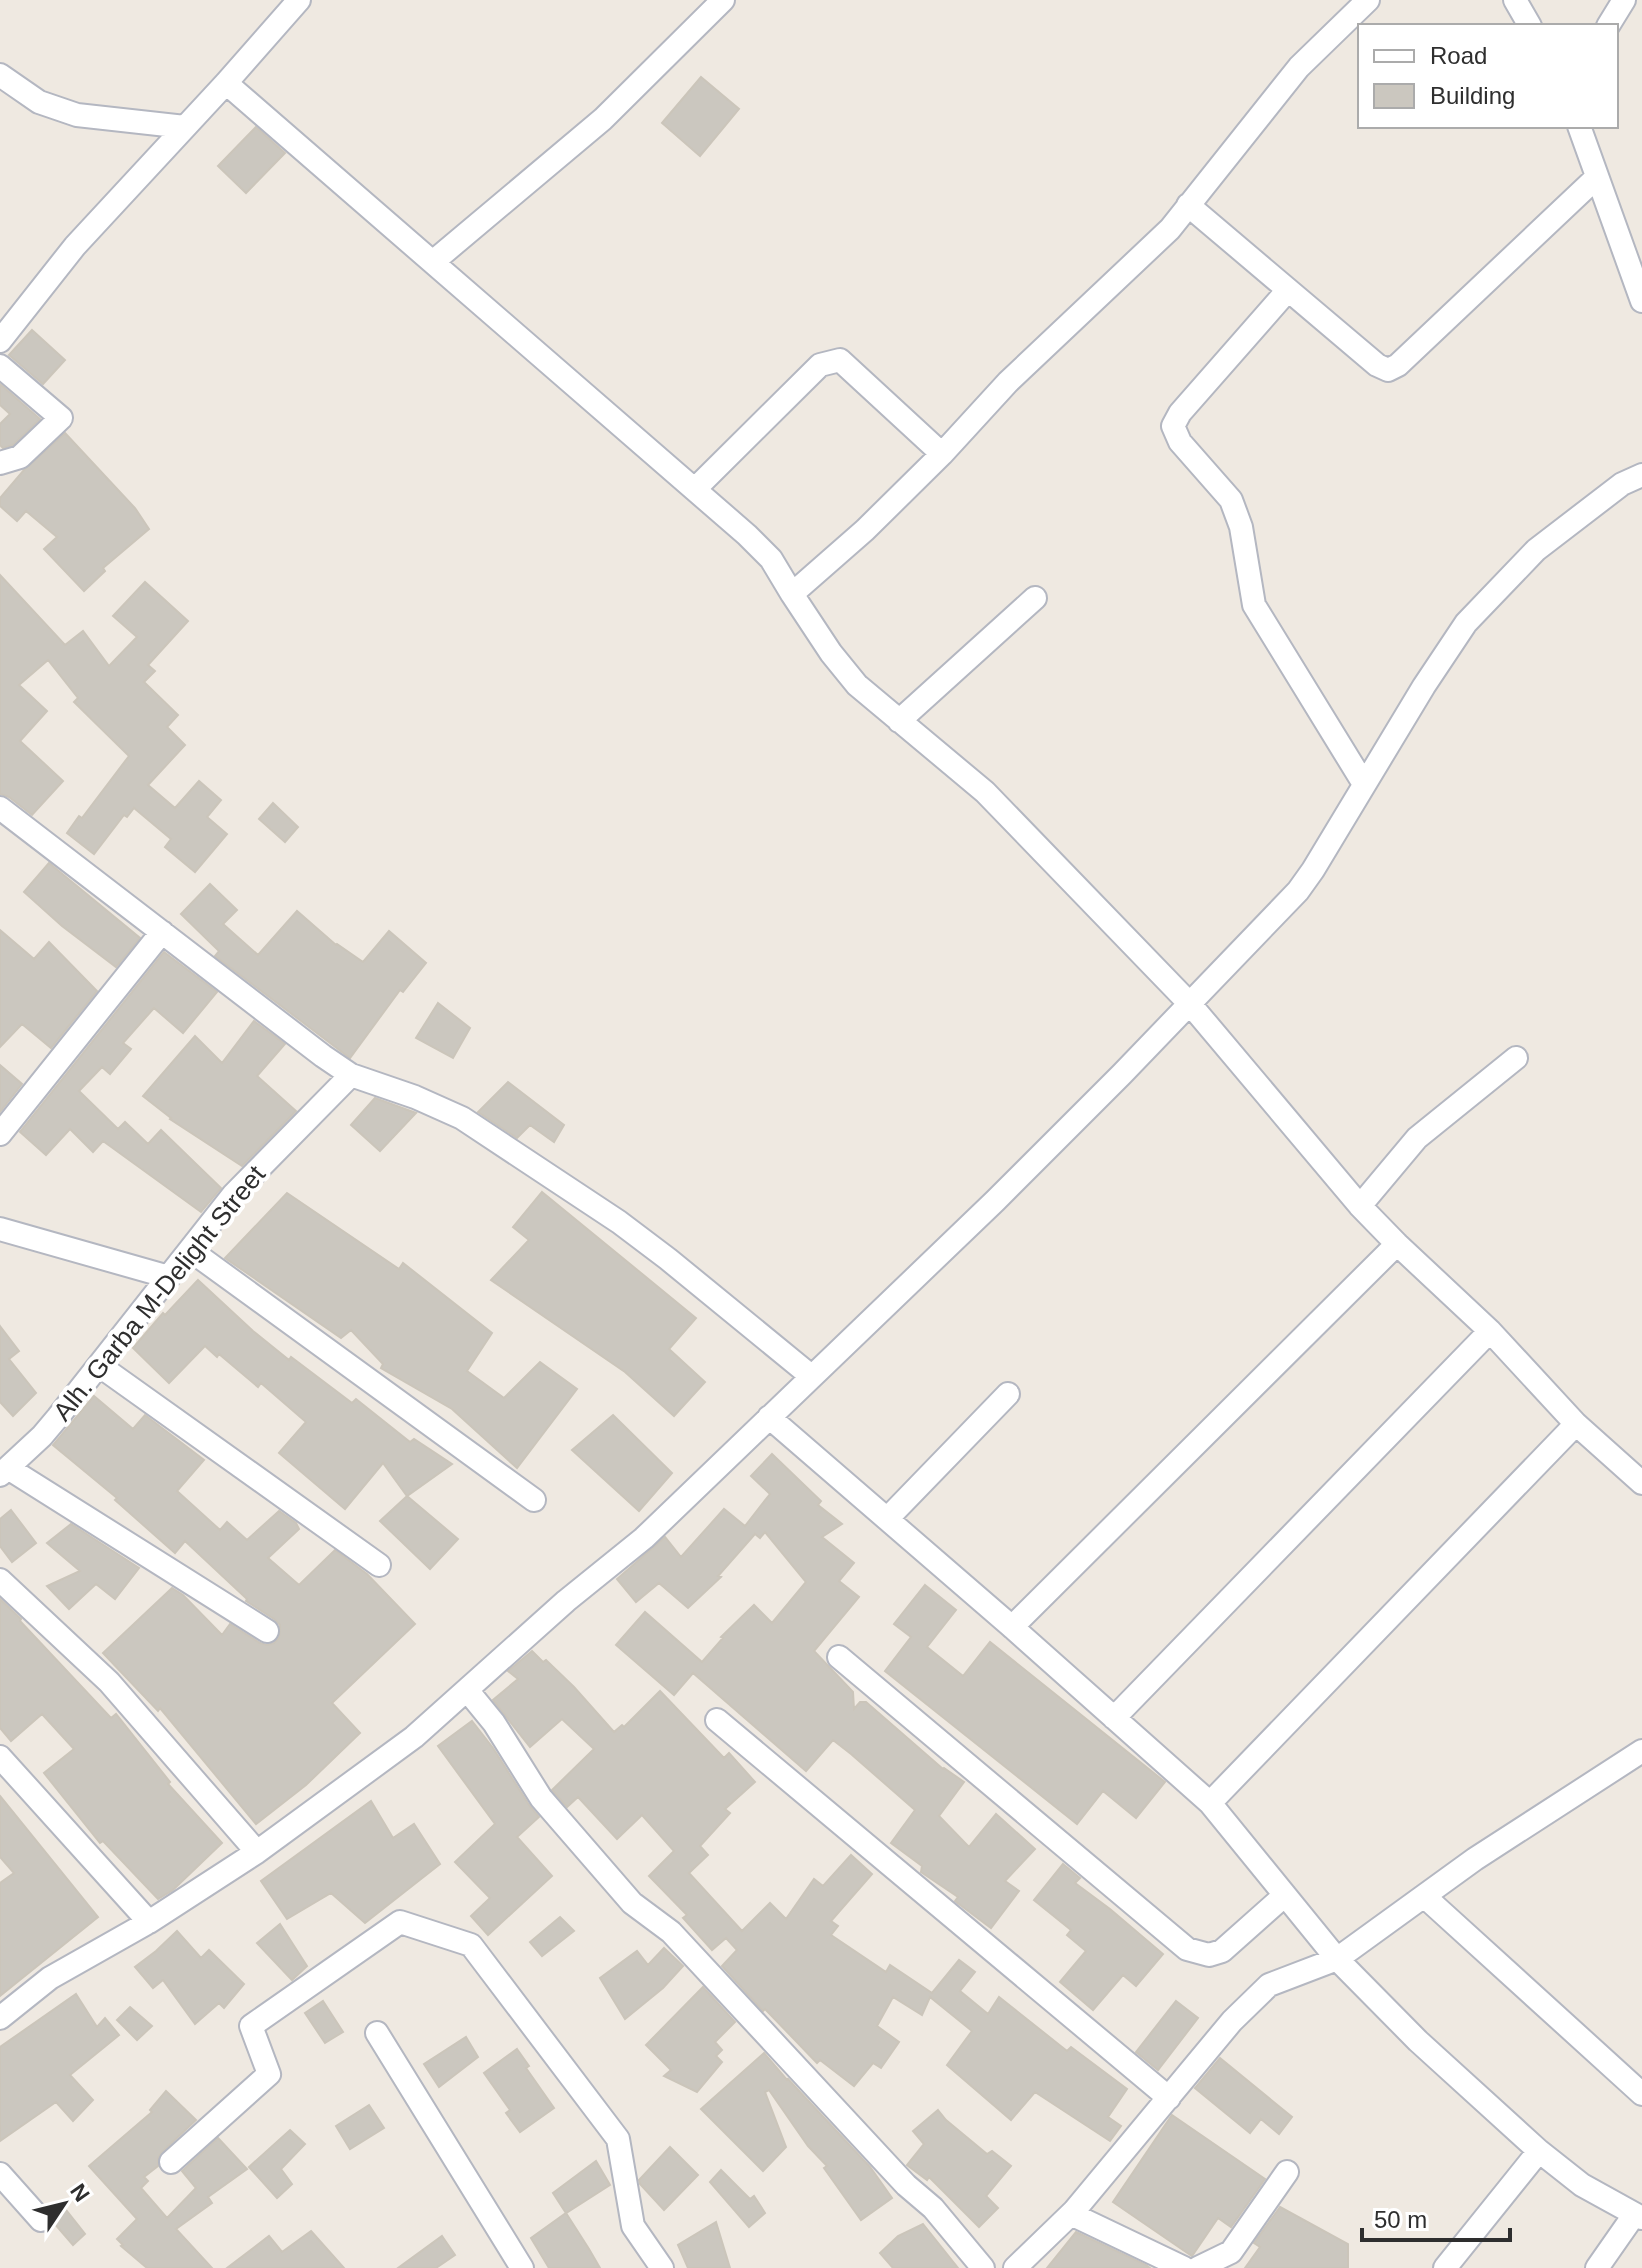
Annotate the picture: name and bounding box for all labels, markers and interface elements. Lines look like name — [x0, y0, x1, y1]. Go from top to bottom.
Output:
legend — [1358, 24, 1618, 128]
text: Road — [1430, 42, 1487, 69]
text: Building — [1430, 82, 1515, 109]
street label: Alh. Garba M-Delight Street — [47, 1159, 272, 1427]
north arrow — [24, 2164, 104, 2244]
text: N — [65, 2179, 95, 2206]
scale bar — [1362, 2192, 1510, 2242]
text: 50 m — [1374, 2206, 1427, 2233]

